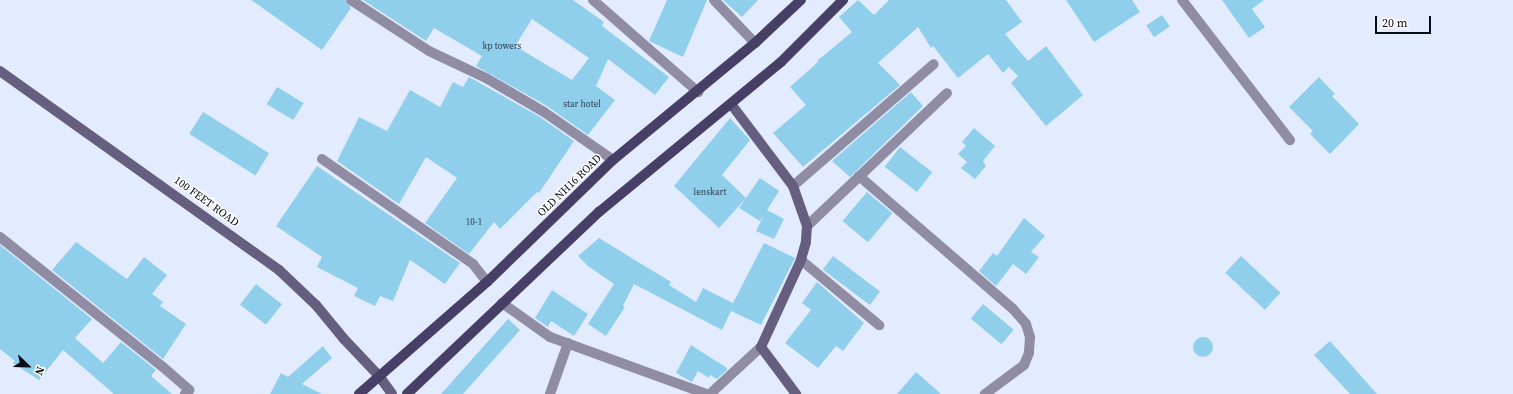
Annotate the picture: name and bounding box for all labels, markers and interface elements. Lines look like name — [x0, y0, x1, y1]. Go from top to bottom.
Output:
scale bar — [1377, 8, 1433, 34]
text: 20 m — [1382, 15, 1408, 31]
house number: kp towers — [483, 41, 521, 51]
house number: star hotel — [563, 99, 601, 109]
street label: OLD NH16 ROAD — [535, 152, 605, 220]
street label: 100 FEET ROAD — [171, 174, 241, 230]
house number: lenskart — [694, 187, 726, 197]
house number: 10-1 — [466, 217, 482, 227]
north arrow — [8, 346, 48, 386]
text: N — [31, 364, 48, 377]

